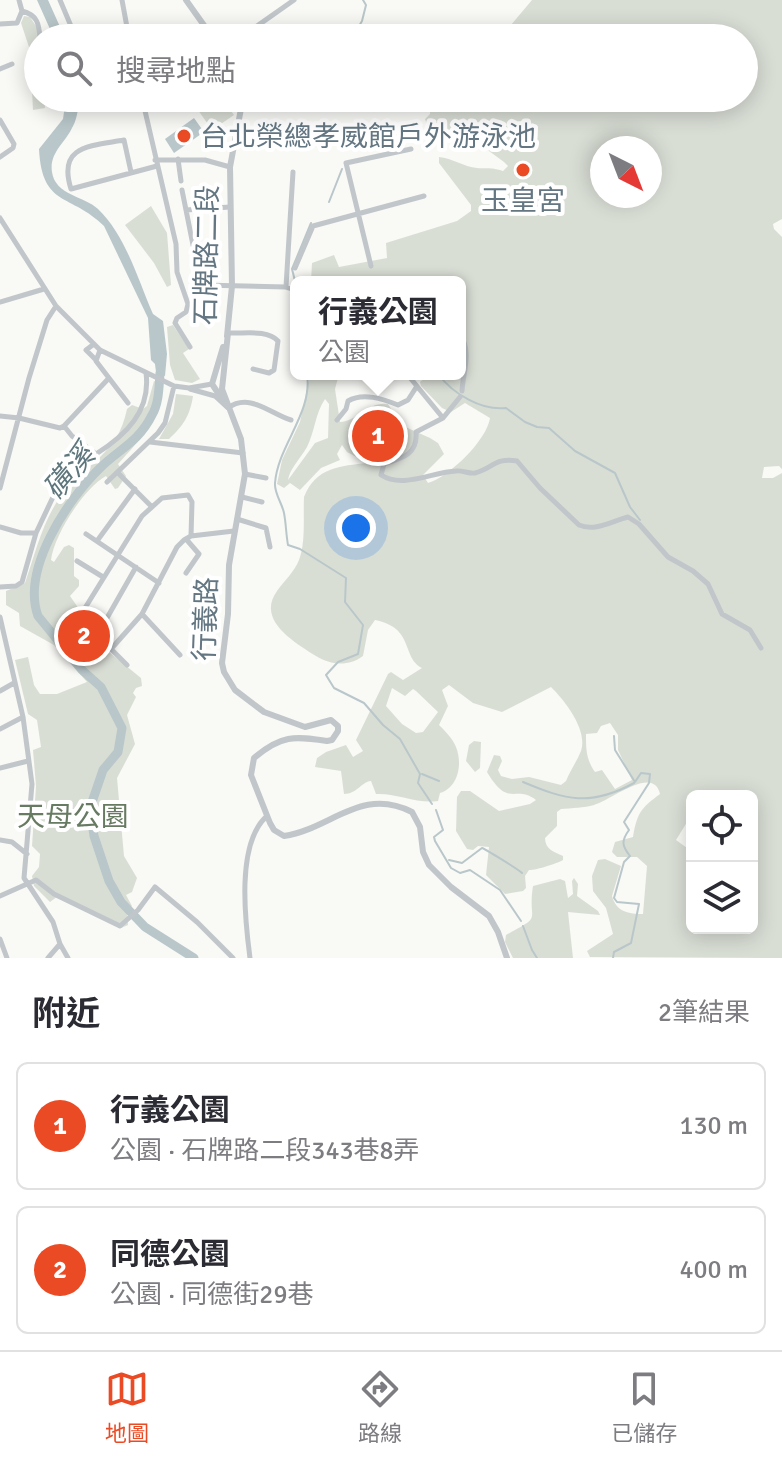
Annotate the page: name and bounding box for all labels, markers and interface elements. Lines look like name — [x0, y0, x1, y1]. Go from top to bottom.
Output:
search box — [24, 24, 758, 112]
icon: search — [52, 46, 96, 90]
text: 搜尋地點 — [116, 53, 236, 90]
place label: 台北榮總孝威館戶外游泳池 — [200, 120, 536, 154]
marker: 台北榮總孝威館戶外游泳池 — [175, 127, 193, 145]
north arrow — [590, 136, 662, 208]
marker: 玉皇宮 — [514, 161, 532, 179]
place label: 玉皇宮 — [481, 184, 565, 218]
street label: 石牌路二段 — [189, 185, 225, 325]
popup — [290, 276, 466, 380]
text: 行義公園 — [318, 294, 438, 331]
text: 公園 — [318, 337, 370, 369]
pin: 1 — [352, 406, 404, 466]
water label: 磺溪 — [36, 434, 105, 507]
your location — [336, 508, 376, 548]
street label: 行義路 — [188, 576, 224, 662]
pin: 2 — [58, 606, 110, 666]
map controls — [686, 790, 758, 934]
button: locate — [686, 790, 758, 862]
park label: 天母公園 — [17, 800, 129, 834]
button: layers — [686, 862, 758, 934]
text: 附近 — [32, 993, 100, 1035]
text: 2筆結果 — [658, 997, 750, 1029]
text: 行義公園 — [110, 1092, 230, 1129]
text: 1 — [53, 1110, 67, 1142]
text: 130 m — [679, 1110, 748, 1142]
text: 公園 · 石牌路二段343巷8弄 — [110, 1135, 420, 1167]
text: 同德公園 — [110, 1236, 230, 1273]
text: 2 — [53, 1254, 67, 1286]
text: 400 m — [679, 1254, 748, 1286]
text: 公園 · 同德街29巷 — [110, 1279, 313, 1311]
tab: 地圖 — [105, 1367, 149, 1447]
tab: 路線 — [358, 1367, 402, 1447]
tab: 已儲存 — [611, 1367, 677, 1447]

